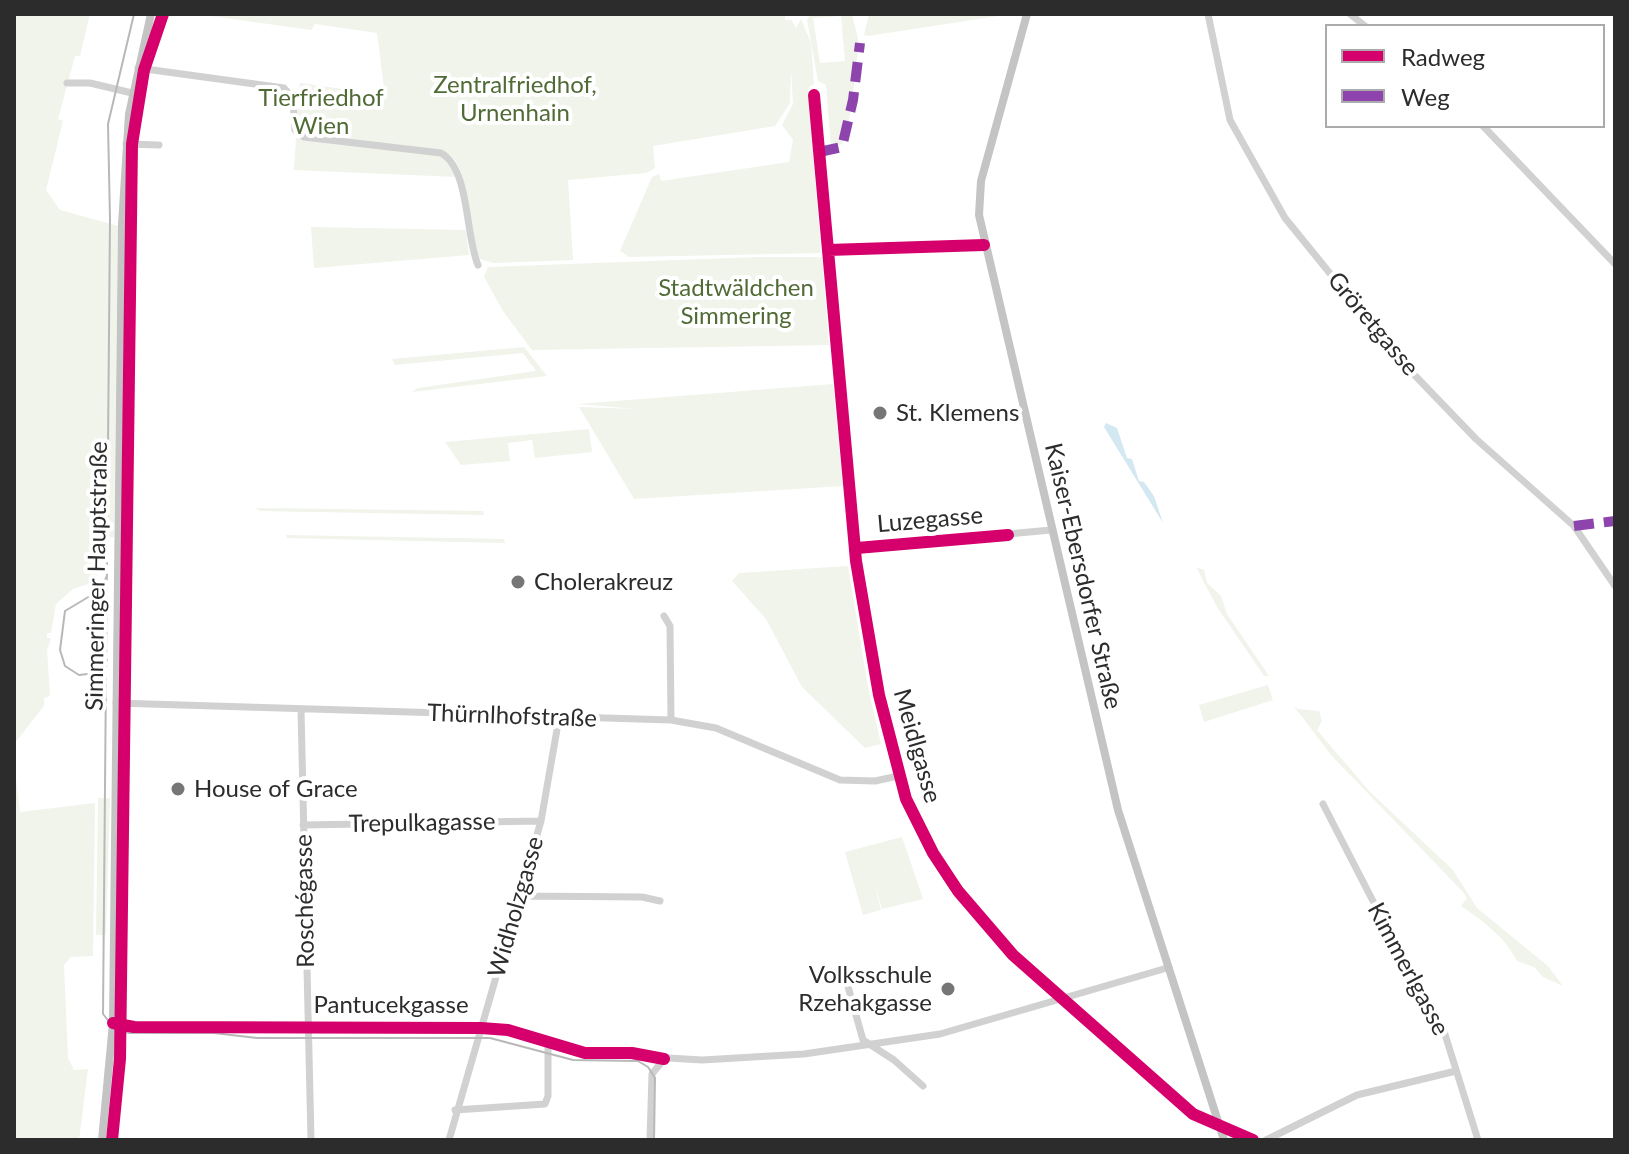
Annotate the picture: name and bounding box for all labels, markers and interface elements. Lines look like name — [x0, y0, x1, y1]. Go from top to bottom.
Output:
legend — [1325, 24, 1605, 128]
text: Radweg — [1401, 42, 1485, 71]
park label: Zentralfriedhof, Urnenhain — [433, 71, 597, 127]
text: Weg — [1401, 82, 1450, 111]
park label: Tierfriedhof Wien — [258, 84, 384, 140]
street label: Gröretgasse — [1321, 266, 1425, 382]
park label: Stadtwäldchen Simmering — [658, 274, 814, 330]
place label: St. Klemens — [896, 399, 1019, 427]
marker: St. Klemens — [871, 404, 889, 422]
street label: Kaiser-Ebersdorfer Straße — [1038, 440, 1128, 712]
street label: Simmeringer Hauptstraße — [80, 441, 114, 711]
street label: Luzegasse — [876, 501, 984, 539]
place label: Cholerakreuz — [534, 568, 673, 596]
marker: Cholerakreuz — [509, 573, 527, 591]
street label: Meidlgasse — [887, 686, 947, 806]
street label: Thürnlhofstraße — [427, 699, 597, 733]
place label: House of Grace — [194, 775, 358, 803]
marker: House of Grace — [169, 780, 187, 798]
street label: Trepulkagasse — [348, 807, 496, 839]
street label: Widholzgasse — [482, 833, 550, 981]
street label: Roschégasse — [289, 834, 321, 968]
street label: Kimmerlgasse — [1361, 898, 1455, 1040]
place label: Volksschule Rzehakgasse — [798, 961, 932, 1017]
marker: Volksschule Rzehakgasse — [939, 980, 957, 998]
street label: Pantucekgasse — [313, 991, 469, 1019]

